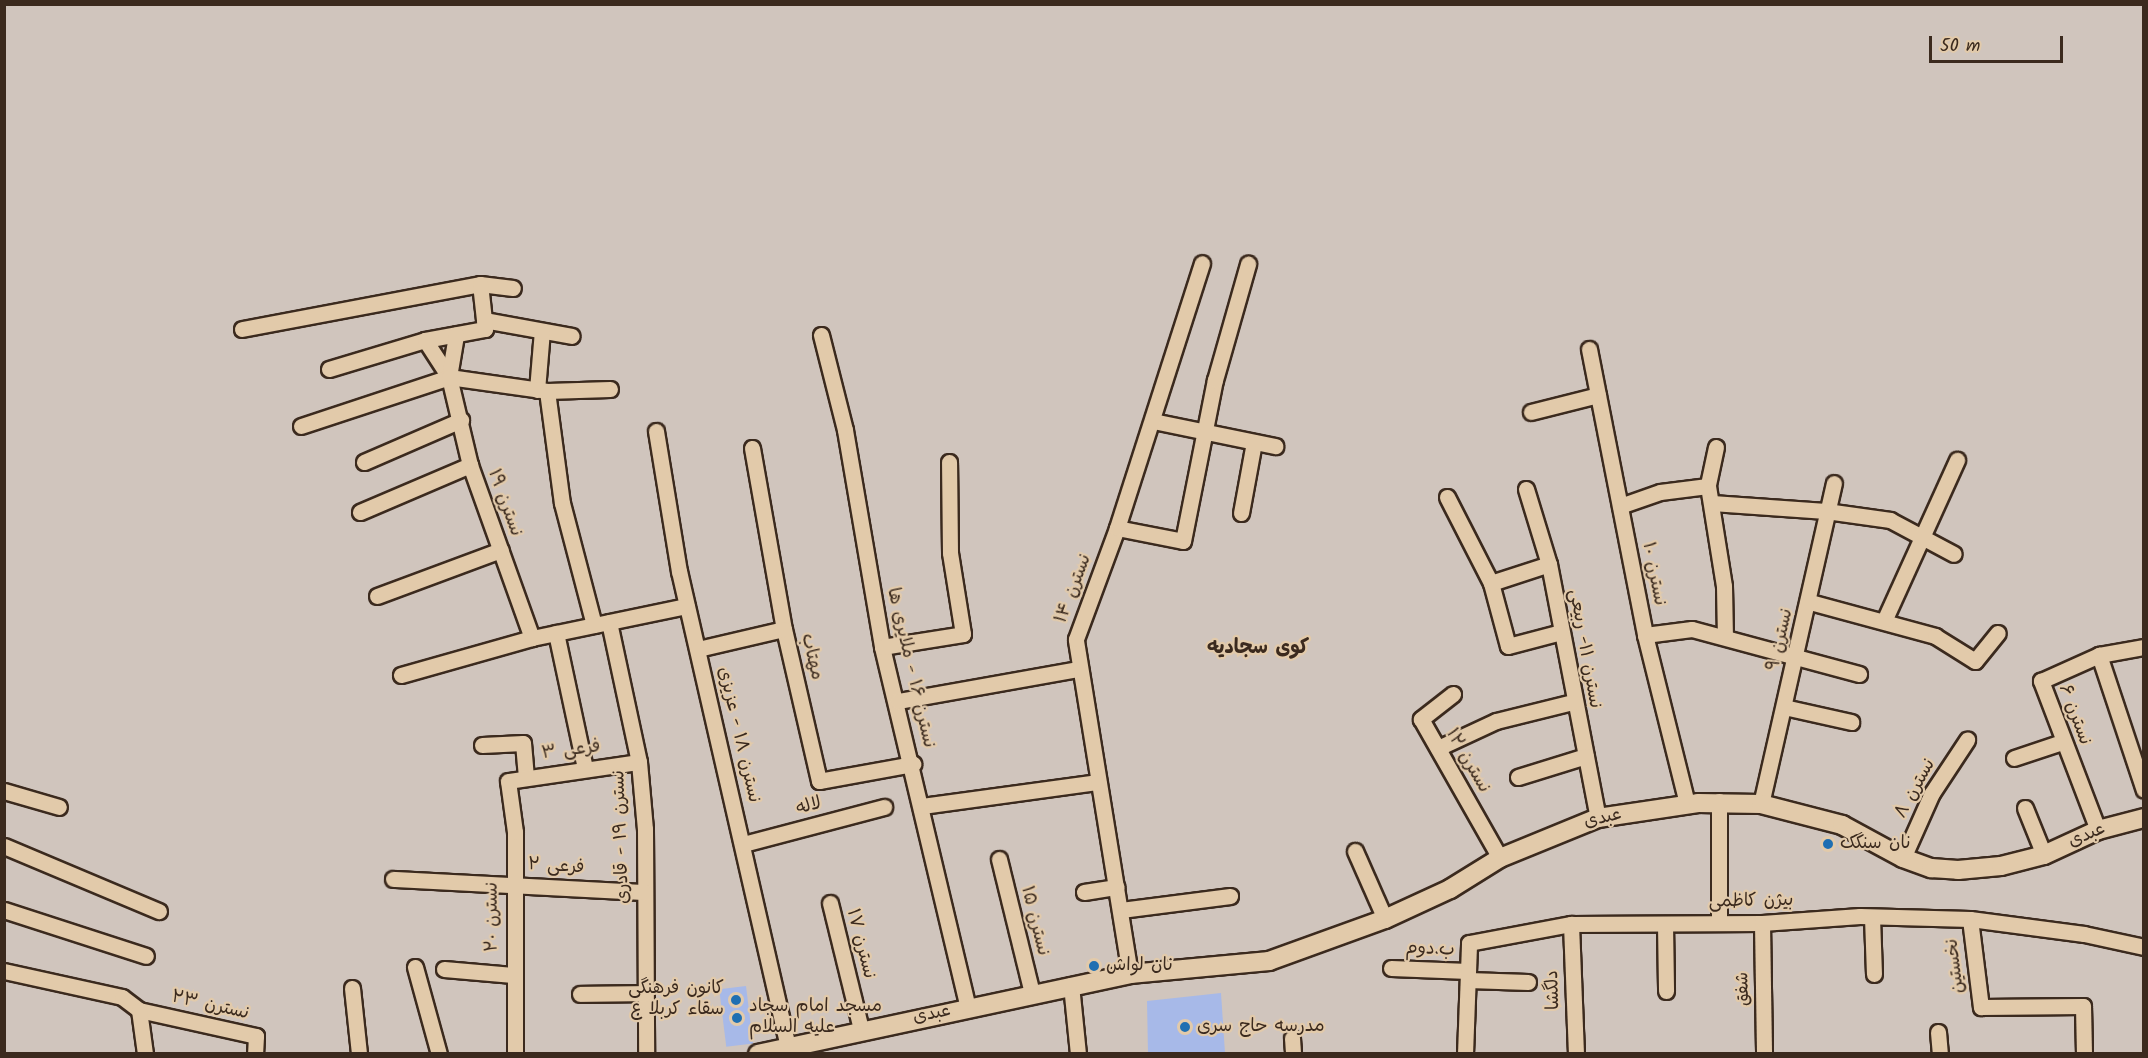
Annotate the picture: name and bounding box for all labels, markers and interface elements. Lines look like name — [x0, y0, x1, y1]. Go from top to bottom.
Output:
scale bar — [1932, 24, 2066, 62]
text: 50 m — [1940, 32, 1980, 61]
street label: نسترن ۱۹ — [482, 467, 526, 539]
street label: نسترن ۱۰ — [1636, 540, 1670, 608]
street label: نسترن ۱۴ — [1051, 552, 1097, 626]
street label: نسترن ۱۶ - ملایری ها — [881, 586, 939, 750]
street label: نسترن ۱۱- ربیعی — [1563, 588, 1605, 710]
street label: نسترن ۹ — [1763, 607, 1799, 673]
street label: مهتاب — [795, 632, 827, 682]
district label: کوی سجادیه — [1207, 636, 1309, 660]
street label: نسترن ۱۸ - عزیزی — [712, 665, 764, 805]
street label: نسترن ۶ — [2053, 682, 2095, 748]
street label: نسترن ۱۲ — [1440, 725, 1494, 797]
street label: فرعی ۳ — [540, 737, 602, 765]
street label: نسترن ۸ — [1891, 756, 1941, 822]
street label: نسترن ۱۹ - قادری — [609, 770, 635, 904]
street label: لاله — [794, 793, 824, 821]
street label: عبدی — [1582, 804, 1624, 834]
street label: عبدی — [2065, 819, 2109, 853]
place label: نان سنگک — [1840, 833, 1911, 855]
marker: نان سنگک — [1821, 837, 1835, 851]
street label: فرعی ۲ — [527, 854, 585, 880]
street label: نسترن ۲۰ — [482, 882, 504, 952]
street label: نسترن ۱۵ — [1015, 884, 1053, 958]
street label: بیژن کاظمی — [1709, 890, 1793, 914]
street label: نسترن ۱۷ — [841, 907, 879, 981]
street label: نخستین — [1942, 937, 1970, 995]
street label: ب.دوم — [1405, 938, 1455, 962]
place label: نان لواش — [1106, 955, 1173, 977]
marker: نان لواش — [1087, 959, 1101, 973]
street label: دلگشا — [1543, 970, 1565, 1010]
street label: شفق — [1733, 972, 1755, 1006]
place label: کانون فرهنگی سقاء کربلا ع — [628, 979, 724, 1022]
street label: نسترن ۲۳ — [169, 987, 251, 1025]
marker: کانون فرهنگی سقاء کربلا ع — [729, 993, 743, 1007]
place label: مسجد امام سجاد علیه السلام — [749, 997, 882, 1040]
street label: عبدی — [911, 1001, 953, 1029]
marker: مسجد امام سجاد علیه السلام — [730, 1011, 744, 1025]
place label: مدرسه حاج سری — [1197, 1016, 1325, 1038]
marker: مدرسه حاج سری — [1178, 1020, 1192, 1034]

